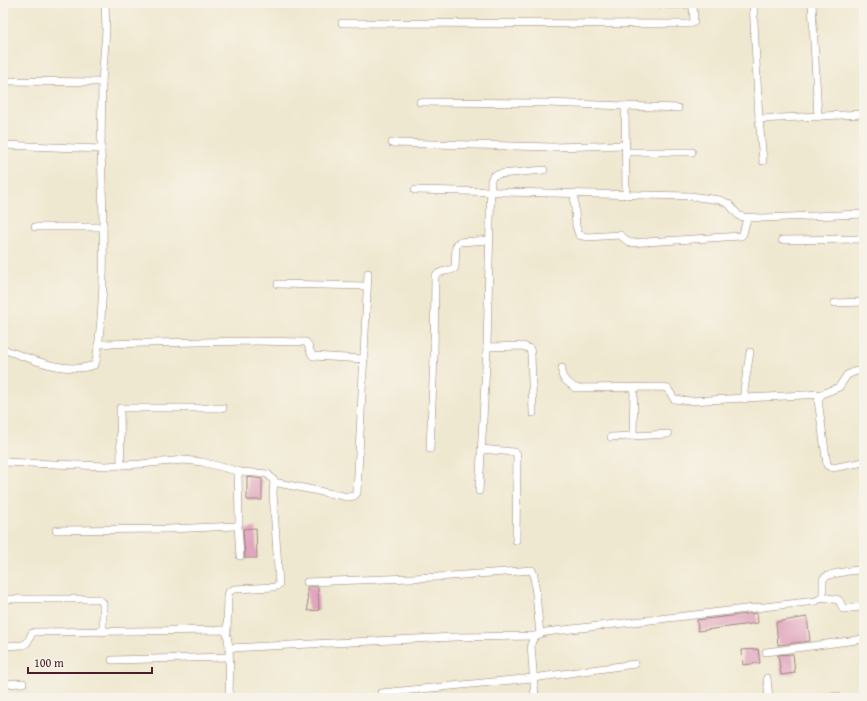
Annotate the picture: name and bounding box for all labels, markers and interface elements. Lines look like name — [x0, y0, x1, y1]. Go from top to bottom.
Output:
scale bar — [28, 649, 152, 675]
text: 100 m — [34, 654, 64, 671]

